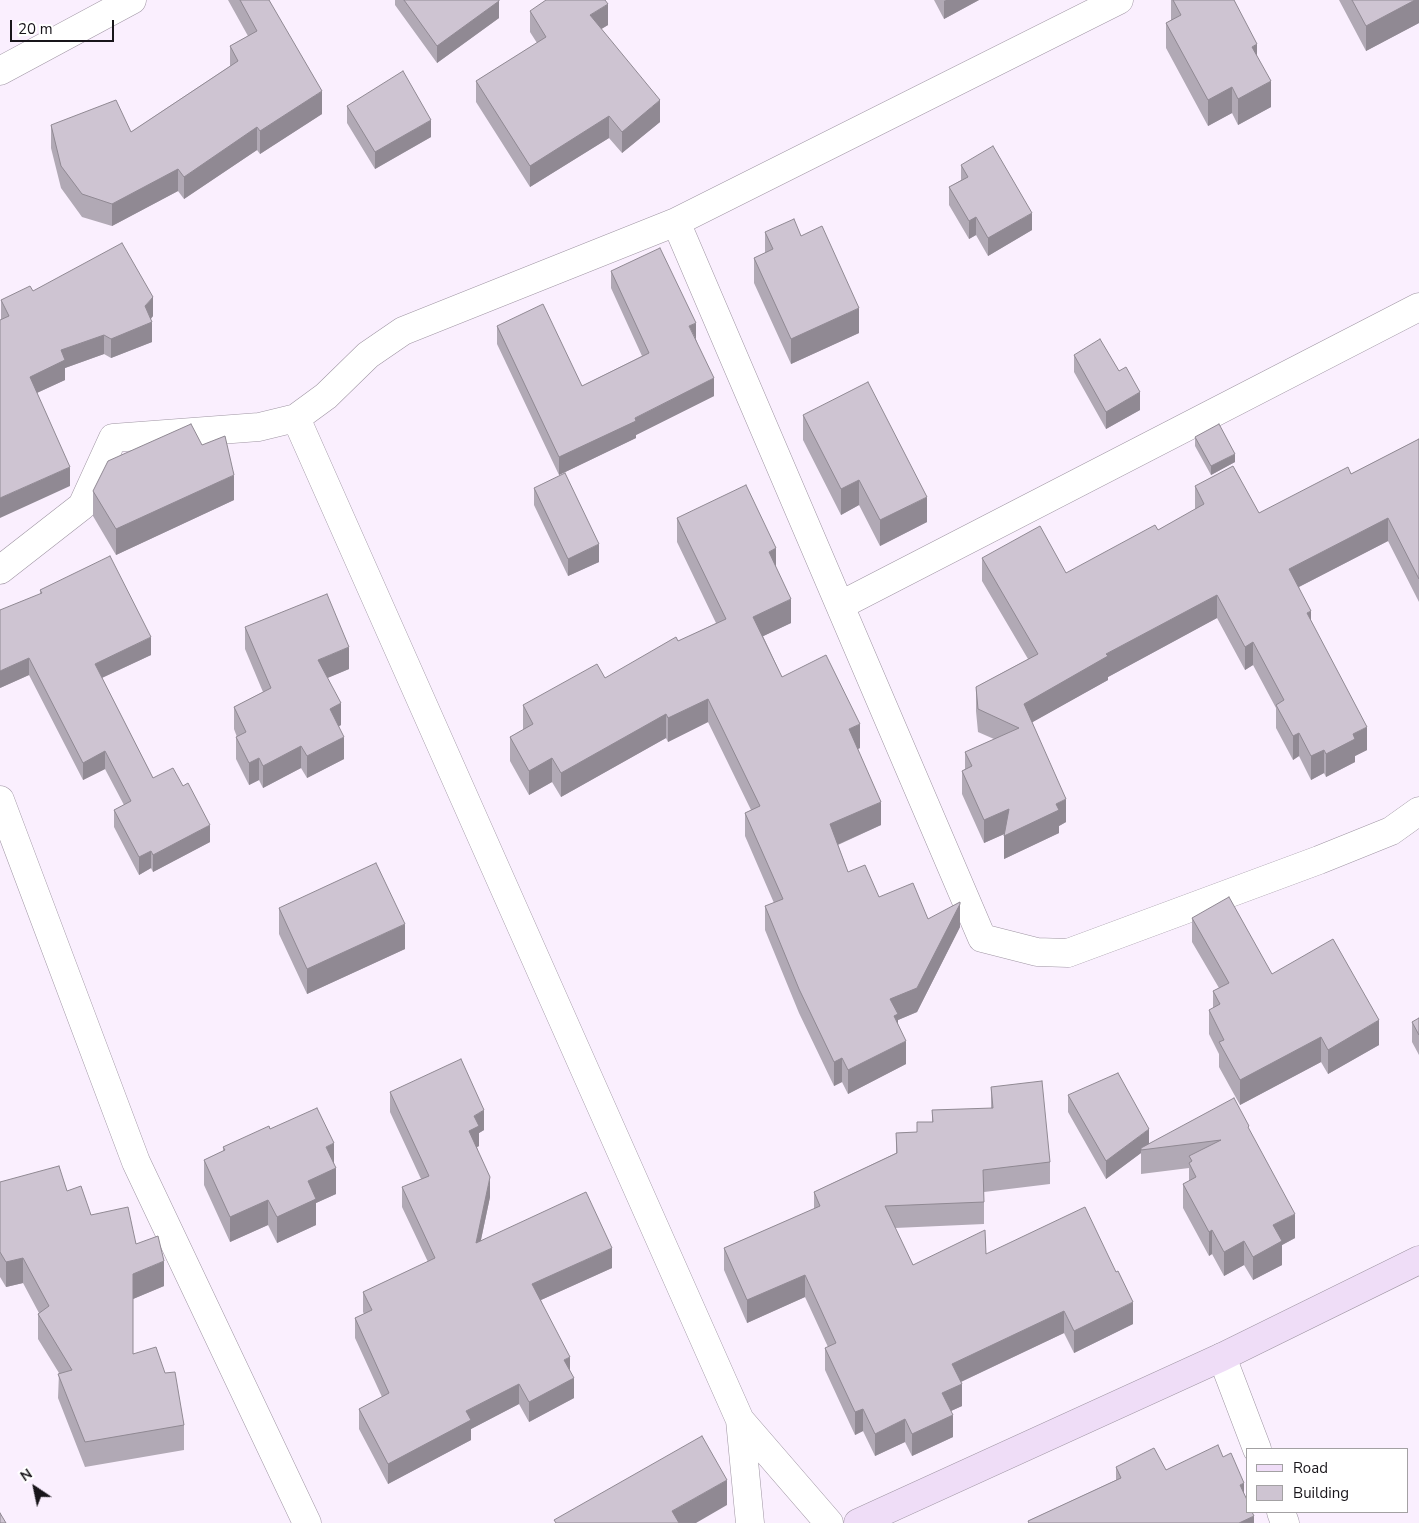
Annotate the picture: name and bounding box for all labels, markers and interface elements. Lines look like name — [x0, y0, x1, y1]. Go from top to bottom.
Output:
scale bar — [12, 10, 116, 42]
text: 20 m — [18, 19, 53, 39]
legend — [1246, 1448, 1409, 1513]
text: Road — [1293, 1458, 1328, 1478]
north arrow — [10, 1463, 60, 1513]
text: N — [17, 1464, 36, 1486]
text: Building — [1293, 1483, 1349, 1503]

